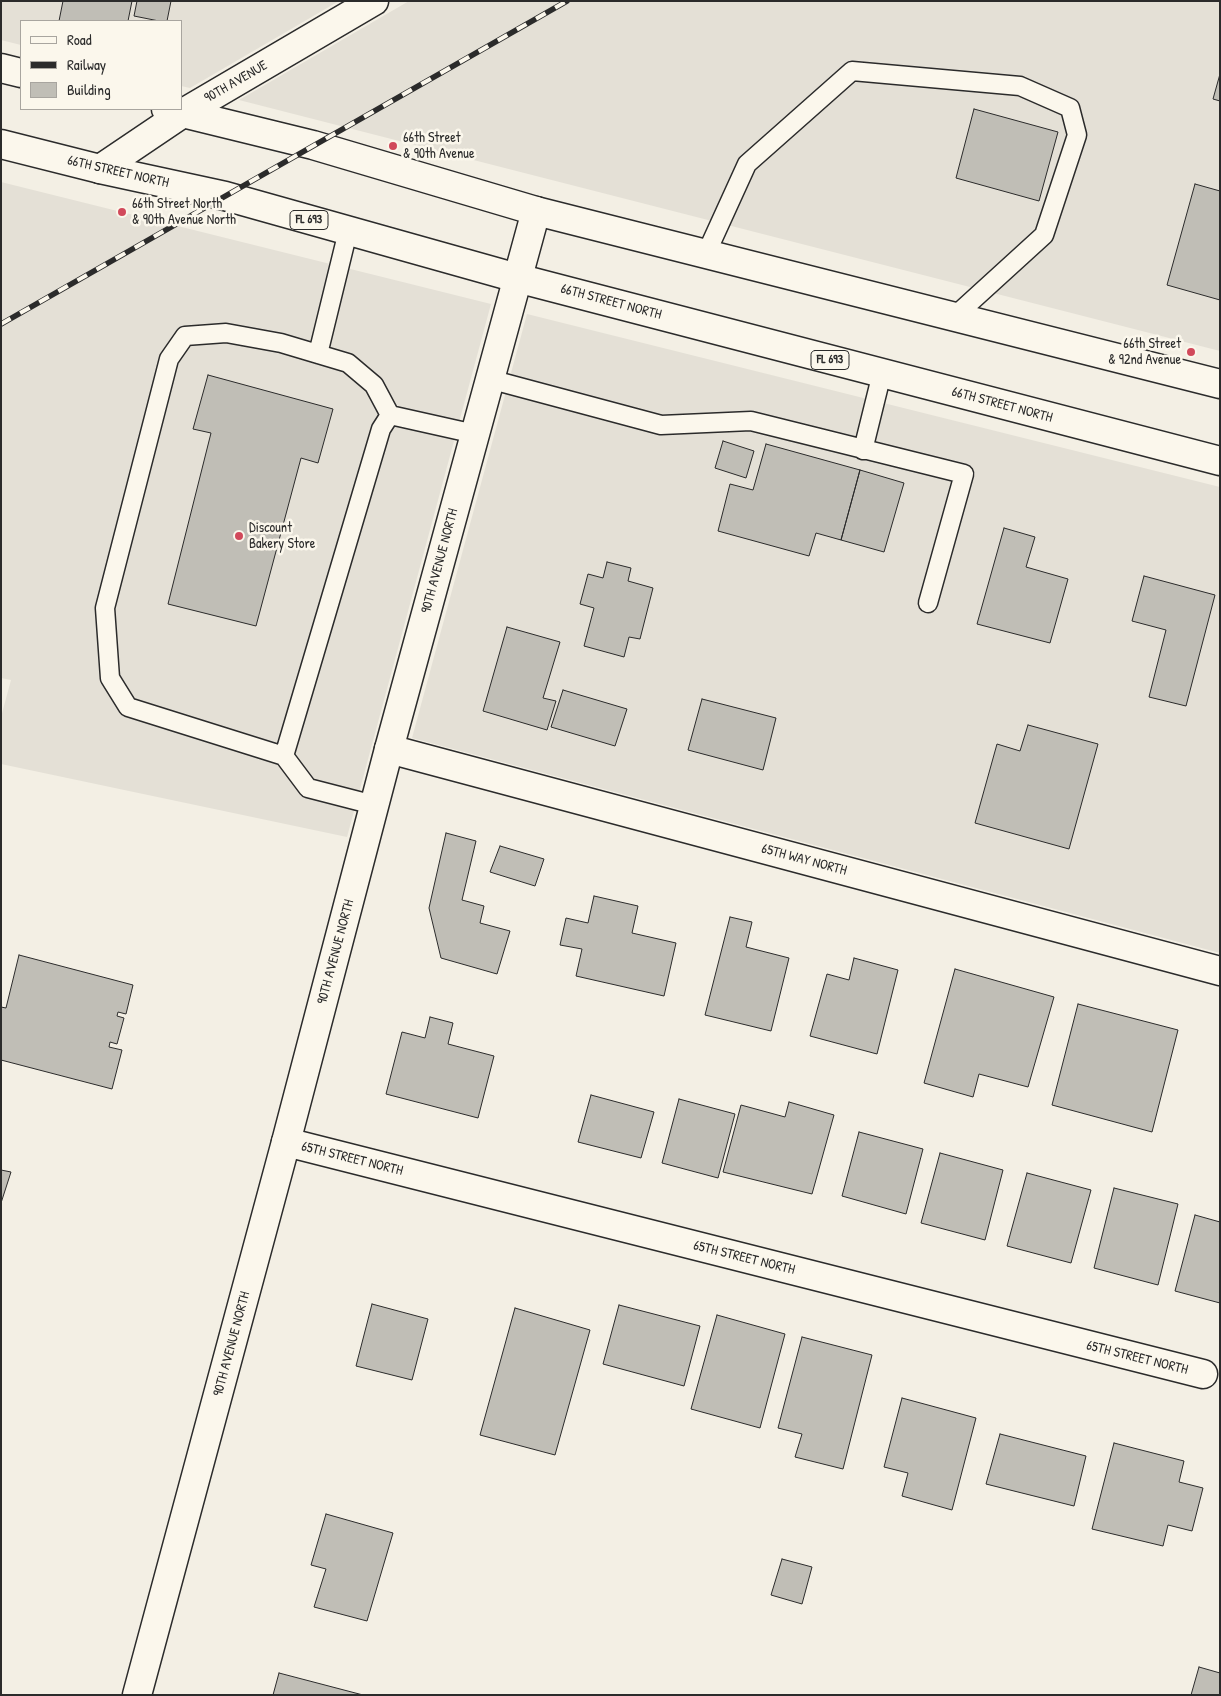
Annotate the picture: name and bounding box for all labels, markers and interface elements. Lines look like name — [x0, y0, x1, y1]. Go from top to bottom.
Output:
legend — [20, 20, 182, 110]
text: Road — [67, 29, 92, 50]
text: Railway — [67, 54, 106, 75]
street label: 90TH AVENUE — [202, 57, 270, 107]
text: Building — [67, 79, 111, 100]
place label: 66th Street & 90th Avenue — [403, 130, 474, 162]
marker: 66th Street & 90th Avenue — [387, 140, 399, 152]
street label: 66TH STREET NORTH — [66, 152, 170, 192]
place label: 66th Street North & 90th Avenue North — [132, 196, 236, 228]
marker: 66th Street North & 90th Avenue North — [116, 206, 128, 218]
road number: FL 693 — [290, 210, 328, 230]
street label: 66TH STREET NORTH — [559, 280, 663, 324]
place label: 66th Street & 92nd Avenue — [1108, 336, 1181, 368]
marker: 66th Street & 92nd Avenue — [1185, 346, 1197, 358]
road number: FL 693 — [811, 350, 849, 370]
street label: 66TH STREET NORTH — [950, 383, 1054, 427]
street label: 90TH AVENUE NORTH — [418, 507, 462, 615]
place label: Discount Bakery Store — [249, 520, 315, 552]
marker: Discount Bakery Store — [233, 530, 245, 542]
street label: 65TH WAY NORTH — [760, 841, 848, 879]
street label: 90TH AVENUE NORTH — [314, 898, 358, 1006]
street label: 65TH STREET NORTH — [300, 1138, 404, 1180]
street label: 65TH STREET NORTH — [692, 1237, 796, 1279]
street label: 90TH AVENUE NORTH — [210, 1290, 254, 1398]
street label: 65TH STREET NORTH — [1085, 1337, 1189, 1379]

